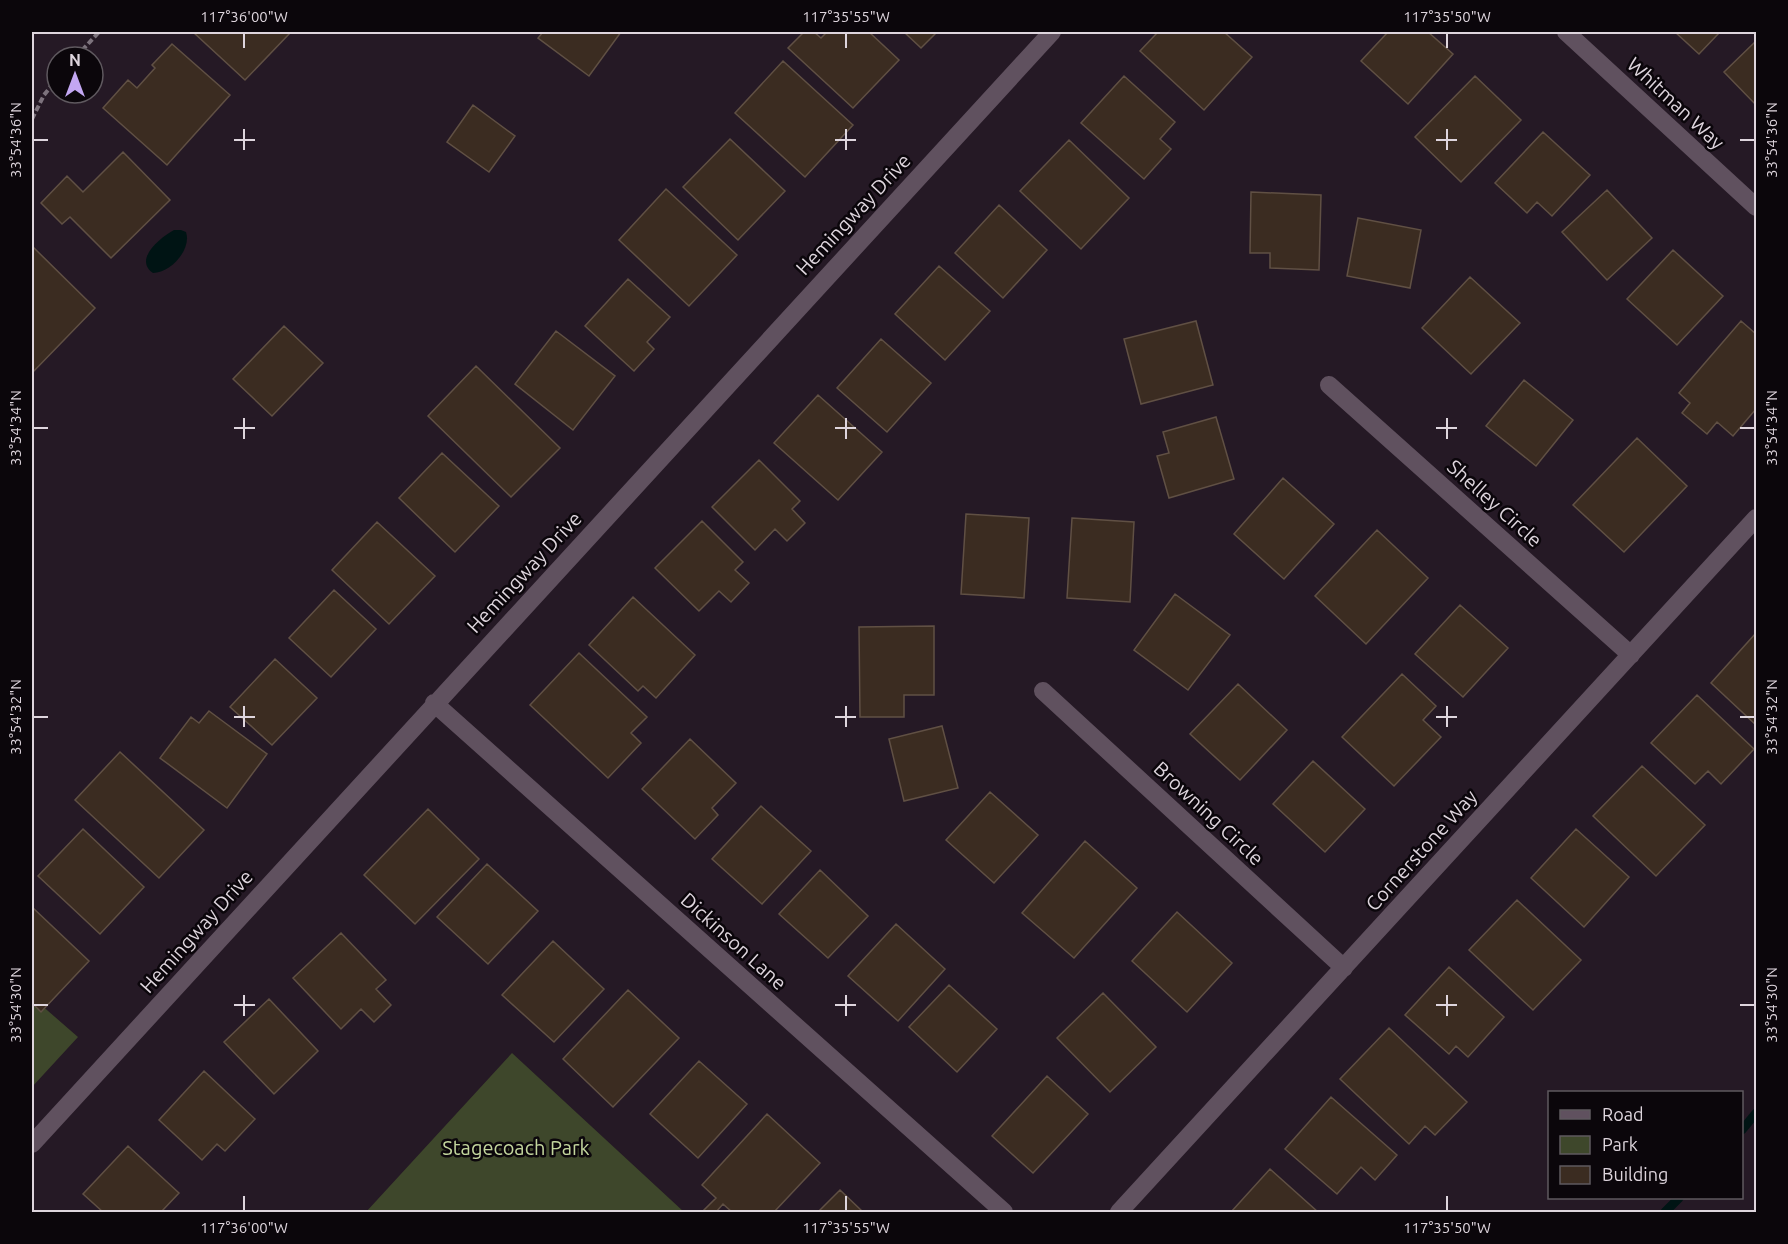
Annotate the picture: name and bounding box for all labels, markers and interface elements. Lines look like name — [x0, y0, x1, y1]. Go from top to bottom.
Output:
text: 117°36'00"W — [200, 8, 288, 25]
text: 117°35'55"W — [802, 8, 890, 25]
text: 117°35'50"W — [1403, 8, 1491, 25]
north arrow — [45, 45, 105, 105]
text: N — [69, 51, 81, 69]
street label: Whitman Way — [1623, 52, 1730, 154]
text: 33°54'36"N — [7, 102, 24, 178]
text: 33°54'36"N — [1763, 102, 1780, 178]
street label: Hemingway Drive — [791, 149, 915, 279]
text: 33°54'34"N — [7, 390, 24, 466]
text: 33°54'34"N — [1763, 390, 1780, 466]
street label: Shelley Circle — [1443, 455, 1547, 551]
street label: Hemingway Drive — [462, 507, 586, 637]
text: 33°54'32"N — [7, 679, 24, 755]
text: 33°54'32"N — [1763, 679, 1780, 755]
street label: Browning Circle — [1149, 756, 1269, 870]
street label: Cornerstone Way — [1361, 785, 1482, 915]
street label: Hemingway Drive — [135, 865, 257, 997]
street label: Dickinson Lane — [677, 888, 791, 994]
text: 33°54'30"N — [7, 967, 24, 1043]
text: 33°54'30"N — [1763, 967, 1780, 1043]
legend — [1548, 1091, 1743, 1199]
text: Road — [1602, 1104, 1644, 1124]
text: Park — [1602, 1134, 1638, 1154]
park label: Stagecoach Park — [442, 1136, 590, 1159]
text: Building — [1602, 1164, 1668, 1184]
text: 117°36'00"W — [200, 1219, 288, 1236]
text: 117°35'55"W — [802, 1219, 890, 1236]
text: 117°35'50"W — [1403, 1219, 1491, 1236]

